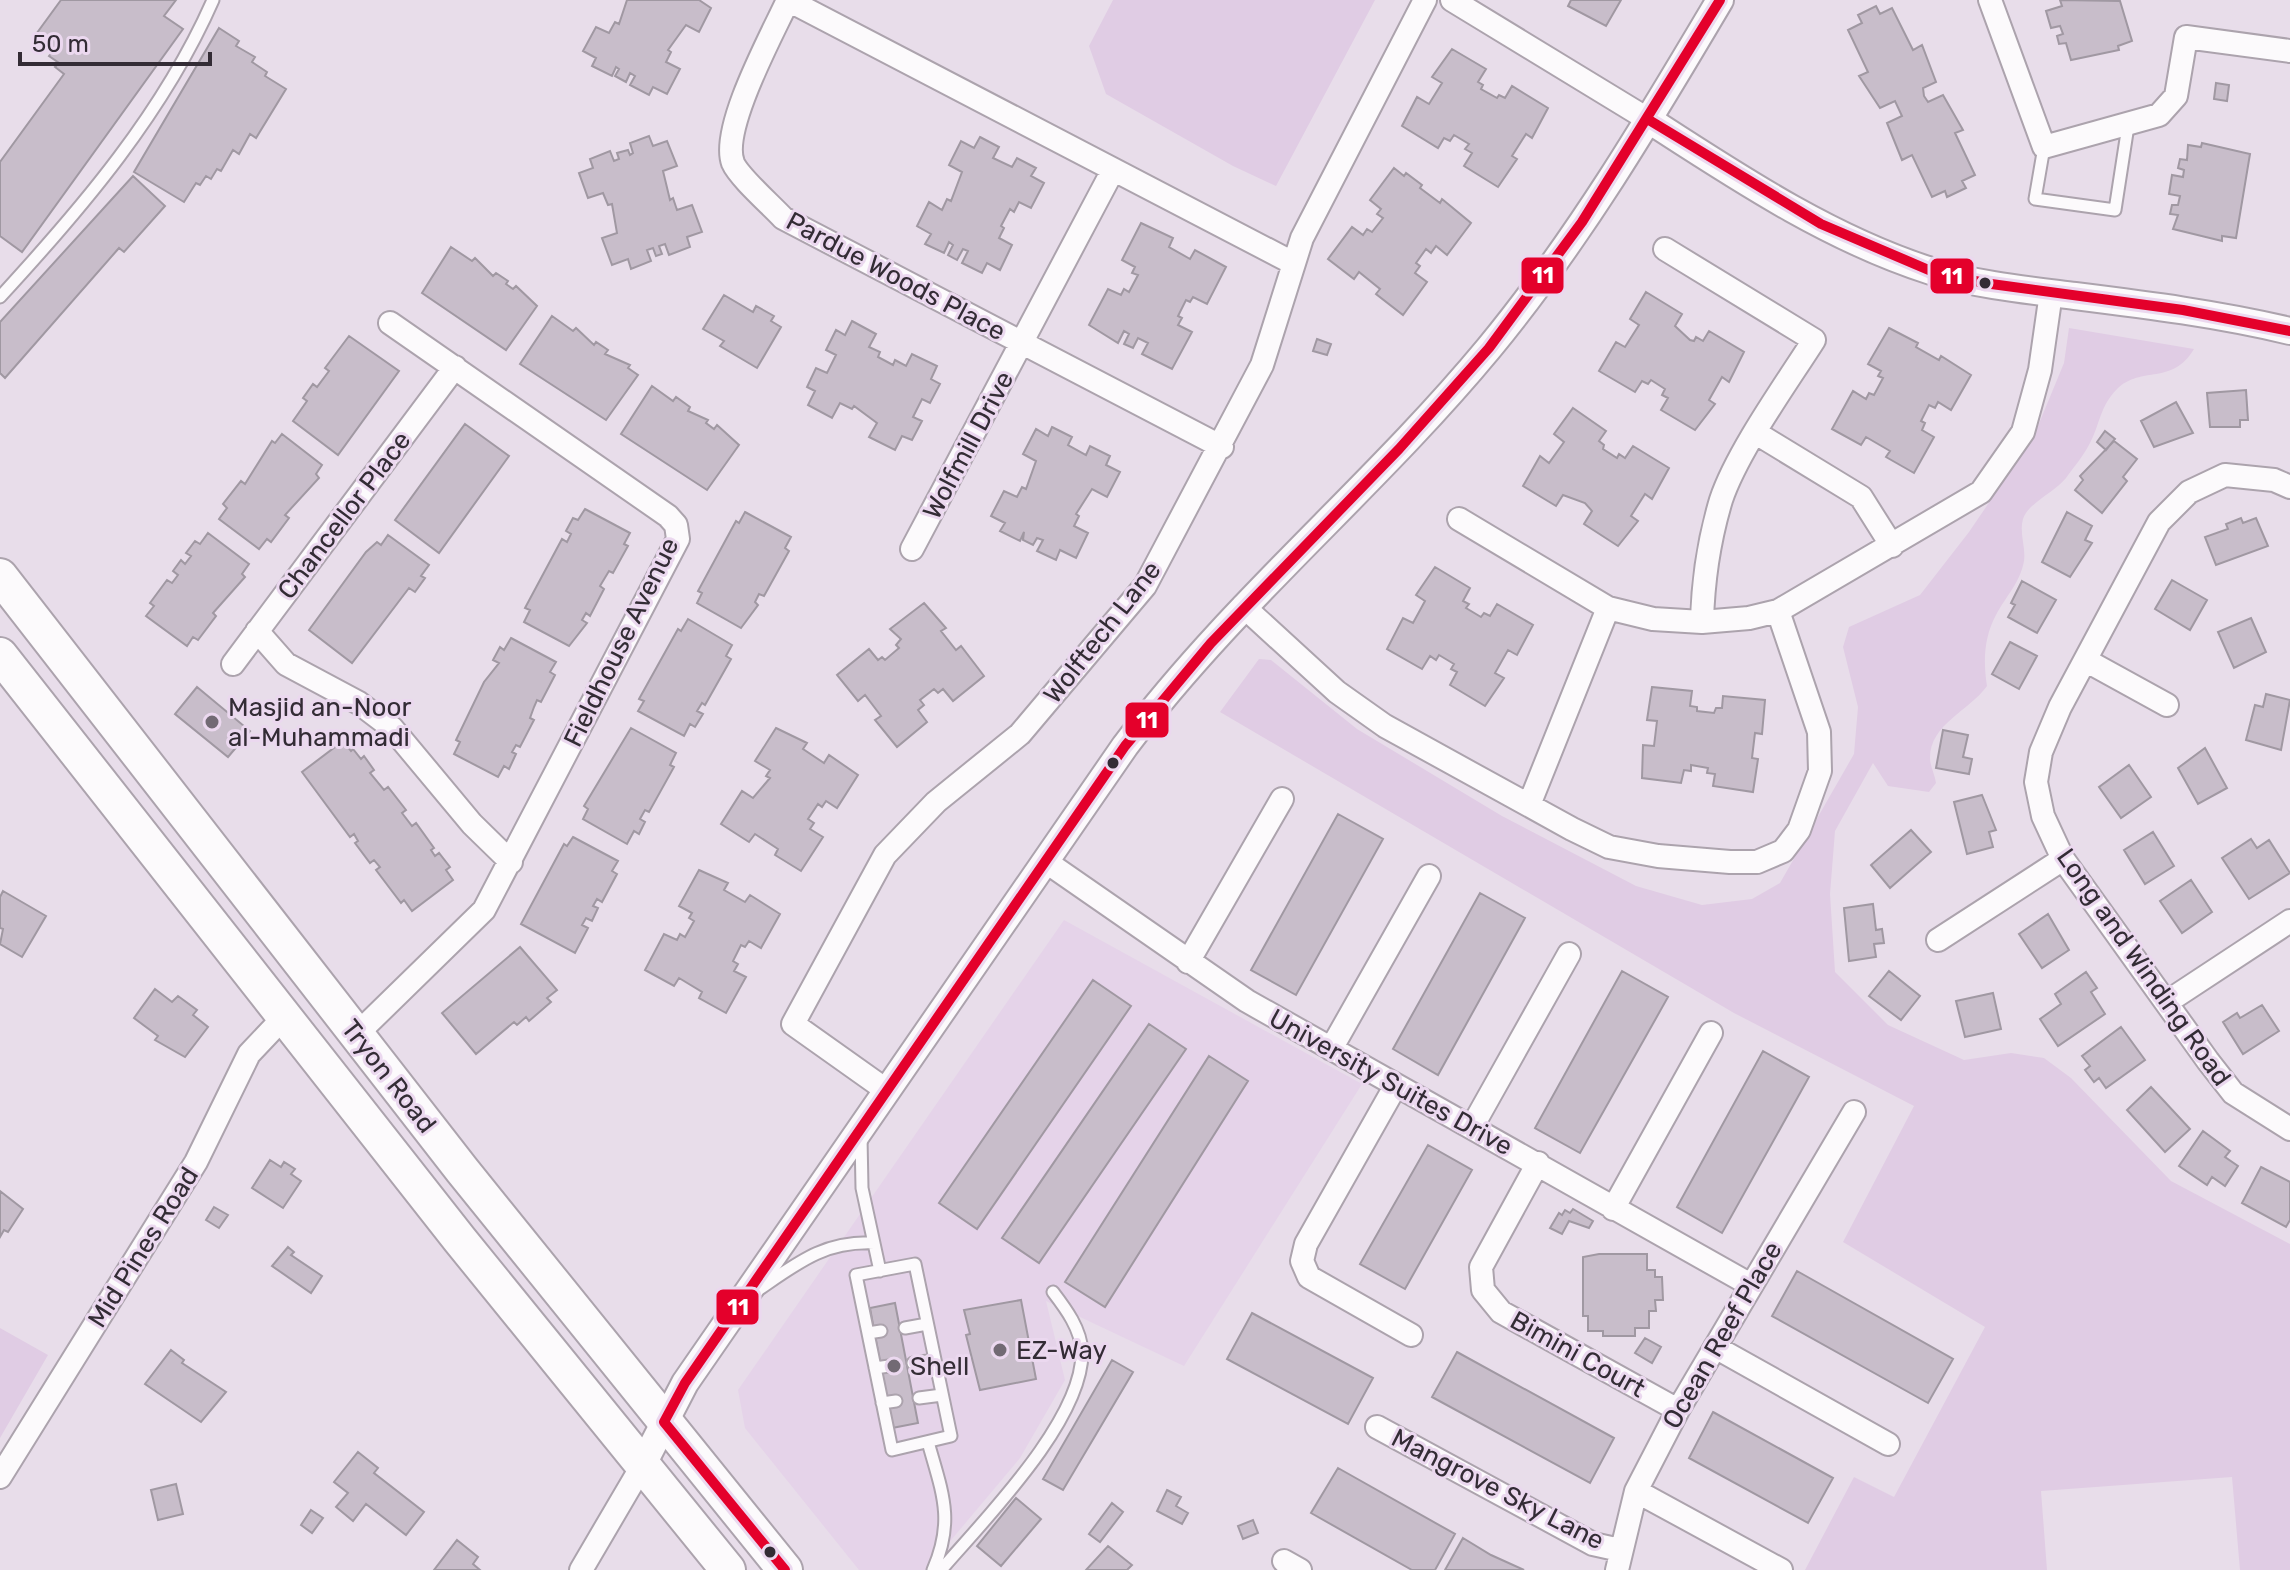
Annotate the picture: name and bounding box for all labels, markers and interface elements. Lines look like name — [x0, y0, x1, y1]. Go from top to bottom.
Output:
scale bar — [20, 16, 210, 66]
text: 50 m — [32, 30, 89, 58]
street label: Pardue Woods Place — [781, 206, 1011, 347]
line badge: 11 — [1520, 256, 1565, 295]
line badge: 11 — [1929, 257, 1975, 295]
text: 11 — [1532, 262, 1554, 289]
text: 11 — [1941, 263, 1963, 290]
unlabelled marker — [1977, 275, 1993, 291]
street label: Wolfmill Drive — [917, 366, 1020, 524]
street label: Chancellor Place — [271, 425, 417, 605]
street label: Fieldhouse Avenue — [557, 533, 686, 752]
street label: Wolftech Lane — [1037, 555, 1168, 710]
place label: Masjid an-Noor al-Muhammadi — [228, 692, 411, 753]
line badge: 11 — [1124, 701, 1170, 739]
text: 11 — [1136, 707, 1158, 734]
marker: Masjid an-Noor al-Muhammadi — [203, 713, 221, 731]
unlabelled marker — [1105, 755, 1121, 771]
street label: Long and Winding Road — [2050, 843, 2237, 1092]
street label: University Suites Drive — [1264, 1003, 1518, 1162]
street label: Tryon Road — [335, 1013, 442, 1139]
street label: Mid Pines Road — [82, 1161, 205, 1333]
street label: Ocean Reef Place — [1656, 1236, 1789, 1434]
line badge: 11 — [715, 1288, 760, 1326]
text: 11 — [727, 1294, 749, 1321]
street label: Bimini Court — [1505, 1305, 1651, 1404]
place label: EZ-Way — [1016, 1335, 1107, 1366]
marker: EZ-Way — [991, 1341, 1009, 1359]
place label: Shell — [910, 1351, 969, 1382]
marker: Shell — [885, 1357, 903, 1375]
street label: Mangrove Sky Lane — [1386, 1422, 1609, 1556]
unlabelled marker — [762, 1544, 778, 1560]

